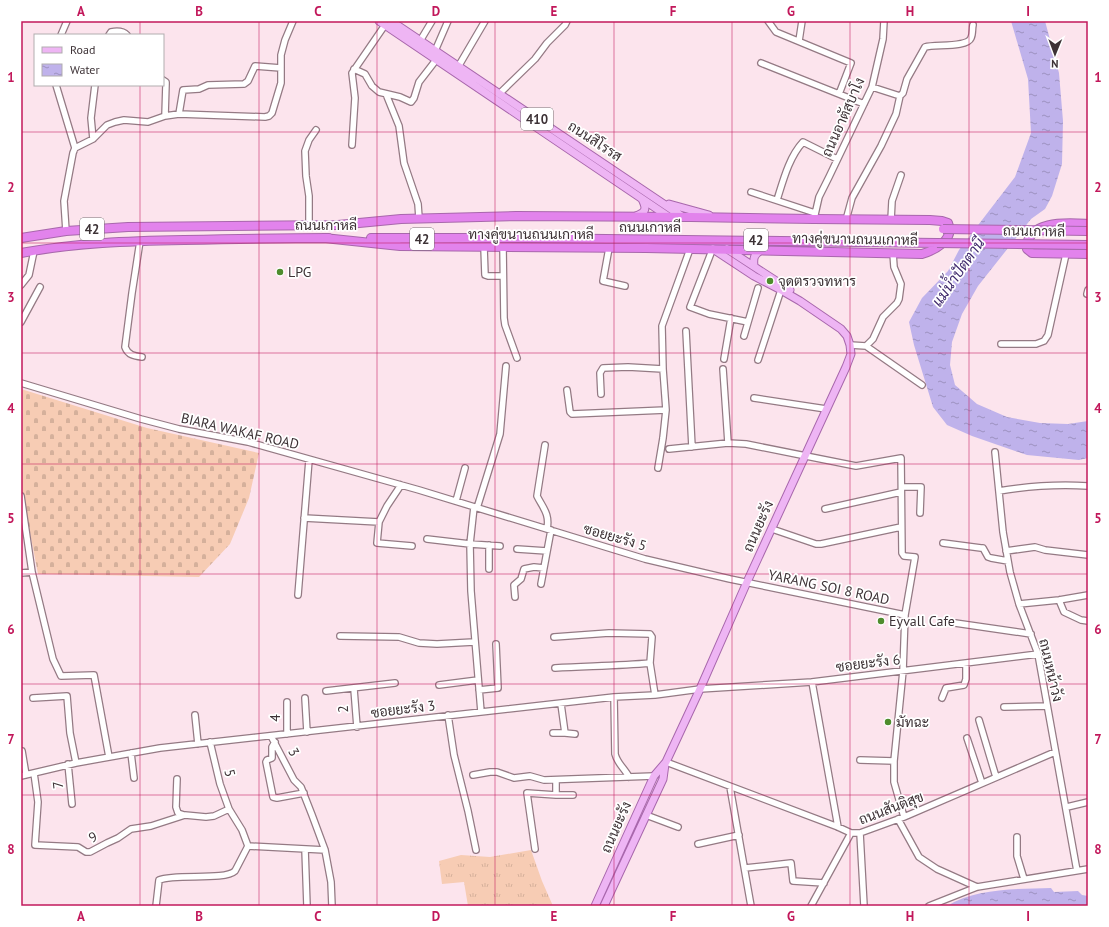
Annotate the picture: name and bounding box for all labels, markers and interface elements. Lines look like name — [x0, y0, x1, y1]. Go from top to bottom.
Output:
text: A — [77, 3, 85, 20]
text: B — [195, 3, 203, 20]
text: C — [314, 3, 322, 20]
text: D — [432, 3, 440, 20]
text: E — [551, 3, 558, 20]
text: F — [670, 3, 677, 20]
text: G — [787, 3, 795, 20]
text: H — [906, 3, 914, 20]
text: I — [1026, 3, 1030, 20]
legend — [34, 34, 164, 86]
north arrow — [1035, 34, 1075, 74]
text: Road — [70, 42, 95, 57]
text: N — [1051, 57, 1059, 71]
text: Water — [70, 62, 100, 77]
text: 1 — [7, 69, 15, 86]
text: 1 — [1094, 69, 1102, 86]
street label: ถนนอาตัสบาโง — [817, 74, 869, 160]
road number: 410 — [521, 108, 553, 130]
street label: ถนนสิโรรส — [564, 117, 626, 165]
text: 2 — [7, 179, 15, 196]
text: 2 — [1094, 179, 1102, 196]
street label: ถนนเกาหลี — [295, 216, 357, 234]
road number: 42 — [80, 218, 104, 240]
street label: ถนนเกาหลี — [619, 218, 681, 236]
street label: ถนนเกาหลี — [1003, 221, 1065, 241]
street label: ทางคู่ขนานถนนเกาหลี — [468, 225, 594, 244]
road number: 42 — [410, 228, 434, 250]
road number: 42 — [744, 229, 768, 251]
street label: ทางคู่ขนานถนนเกาหลี — [792, 229, 918, 250]
water label: แม่น้ำปัตตานี — [925, 231, 989, 310]
place label: LPG — [288, 263, 311, 281]
marker: LPG — [275, 267, 285, 277]
place label: จุดตรวจทหาร — [778, 272, 856, 291]
marker: จุดตรวจทหาร — [765, 276, 775, 286]
text: 3 — [7, 289, 15, 306]
text: 3 — [1094, 289, 1102, 306]
text: 4 — [7, 400, 15, 417]
text: 4 — [1094, 400, 1102, 417]
street label: BIARA WAKAF ROAD — [179, 409, 301, 453]
street label: ถนนยะรัง — [739, 497, 777, 555]
text: 5 — [7, 510, 15, 527]
text: 5 — [1094, 510, 1102, 527]
street label: ซอยยะรัง 5 — [581, 519, 649, 555]
street label: YARANG SOI 8 ROAD — [767, 565, 891, 609]
place label: Eyvall Cafe — [889, 612, 955, 630]
marker: Eyvall Cafe — [876, 616, 886, 626]
text: 6 — [7, 621, 15, 638]
text: 6 — [1094, 621, 1102, 638]
street label: ถนนหน้าวัง — [1035, 637, 1067, 703]
street label: ซอยยะรัง 6 — [835, 650, 901, 676]
street label: ซอยยะรัง 3 — [370, 696, 436, 722]
street label: 2 — [334, 705, 352, 713]
place label: มัทฉะ — [896, 713, 929, 731]
street label: 4 — [266, 714, 284, 722]
marker: มัทฉะ — [883, 717, 893, 727]
text: 7 — [7, 731, 15, 748]
text: 7 — [1094, 731, 1102, 748]
street label: 3 — [284, 745, 304, 759]
street label: 5 — [220, 767, 240, 779]
street label: 7 — [49, 780, 67, 790]
street label: ถนนสันติสุข — [856, 787, 926, 830]
street label: ถนนยะรัง — [597, 798, 635, 856]
street label: 9 — [86, 827, 100, 847]
text: 8 — [7, 841, 15, 858]
text: 8 — [1094, 841, 1102, 858]
text: A — [77, 908, 85, 925]
text: B — [195, 908, 203, 925]
text: C — [314, 908, 322, 925]
text: D — [432, 908, 440, 925]
text: E — [551, 908, 558, 925]
text: F — [670, 908, 677, 925]
text: G — [787, 908, 795, 925]
text: H — [906, 908, 914, 925]
text: I — [1026, 908, 1030, 925]

